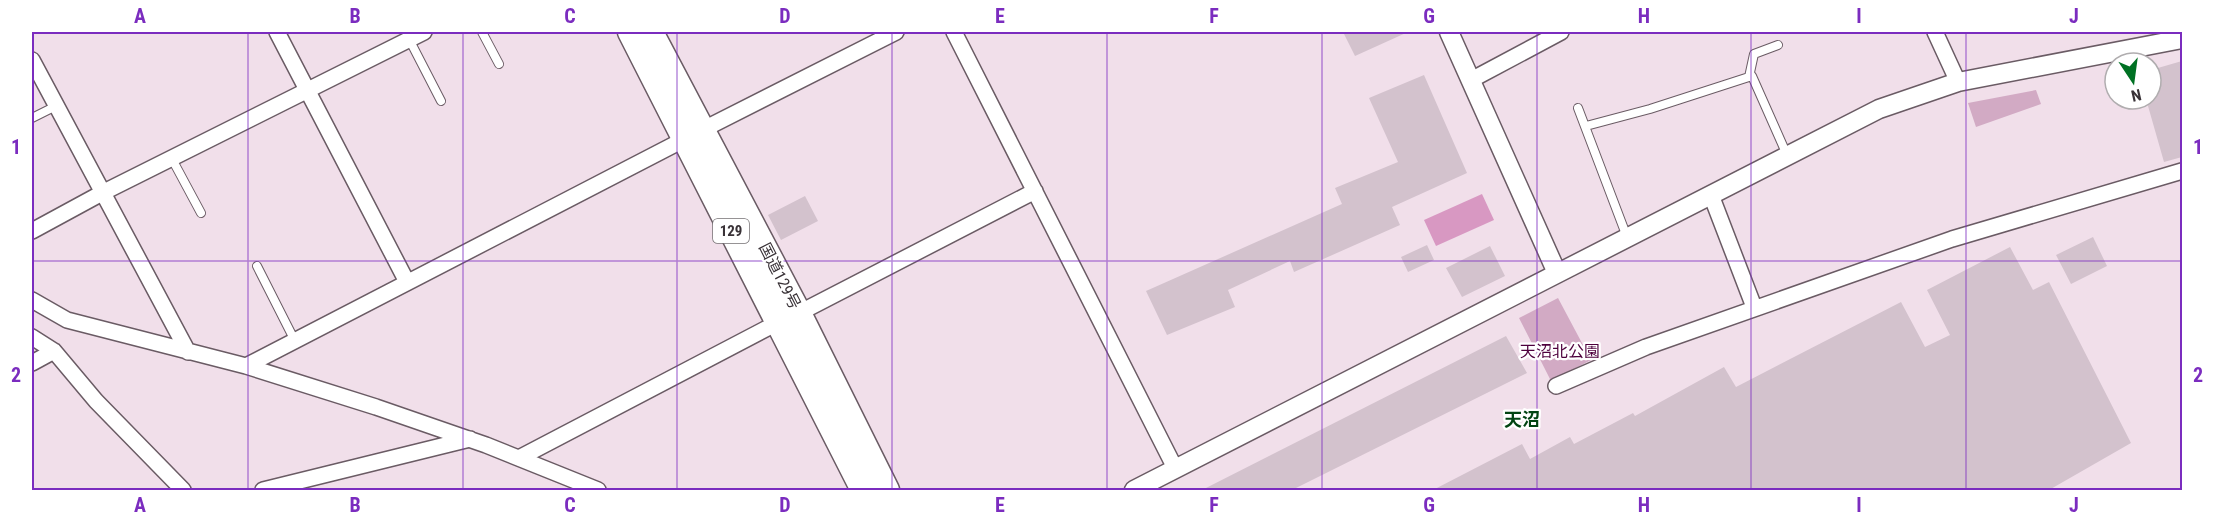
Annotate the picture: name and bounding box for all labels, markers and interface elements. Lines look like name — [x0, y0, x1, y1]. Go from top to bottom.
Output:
text: A — [134, 4, 146, 28]
text: B — [349, 4, 361, 28]
text: C — [564, 4, 576, 28]
text: D — [779, 4, 791, 28]
text: E — [995, 4, 1005, 28]
text: F — [1209, 4, 1219, 28]
text: G — [1423, 4, 1435, 28]
text: H — [1638, 4, 1650, 28]
text: I — [1856, 4, 1862, 28]
text: J — [2069, 4, 2079, 28]
north arrow — [2103, 51, 2163, 111]
text: N — [2129, 85, 2143, 105]
text: 1 — [11, 135, 21, 159]
text: 1 — [2193, 135, 2203, 159]
road number: 129 — [713, 219, 749, 243]
street label: 国道129号 — [755, 240, 805, 312]
park label: 天沼北公園 — [1520, 342, 1600, 361]
text: 2 — [11, 363, 21, 387]
text: 2 — [2193, 363, 2203, 387]
district label: 天沼 — [1504, 409, 1540, 430]
text: A — [134, 493, 146, 517]
text: B — [349, 493, 361, 517]
text: C — [564, 493, 576, 517]
text: D — [779, 493, 791, 517]
text: E — [995, 493, 1005, 517]
text: F — [1209, 493, 1219, 517]
text: G — [1423, 493, 1435, 517]
text: H — [1638, 493, 1650, 517]
text: I — [1856, 493, 1862, 517]
text: J — [2069, 493, 2079, 517]

